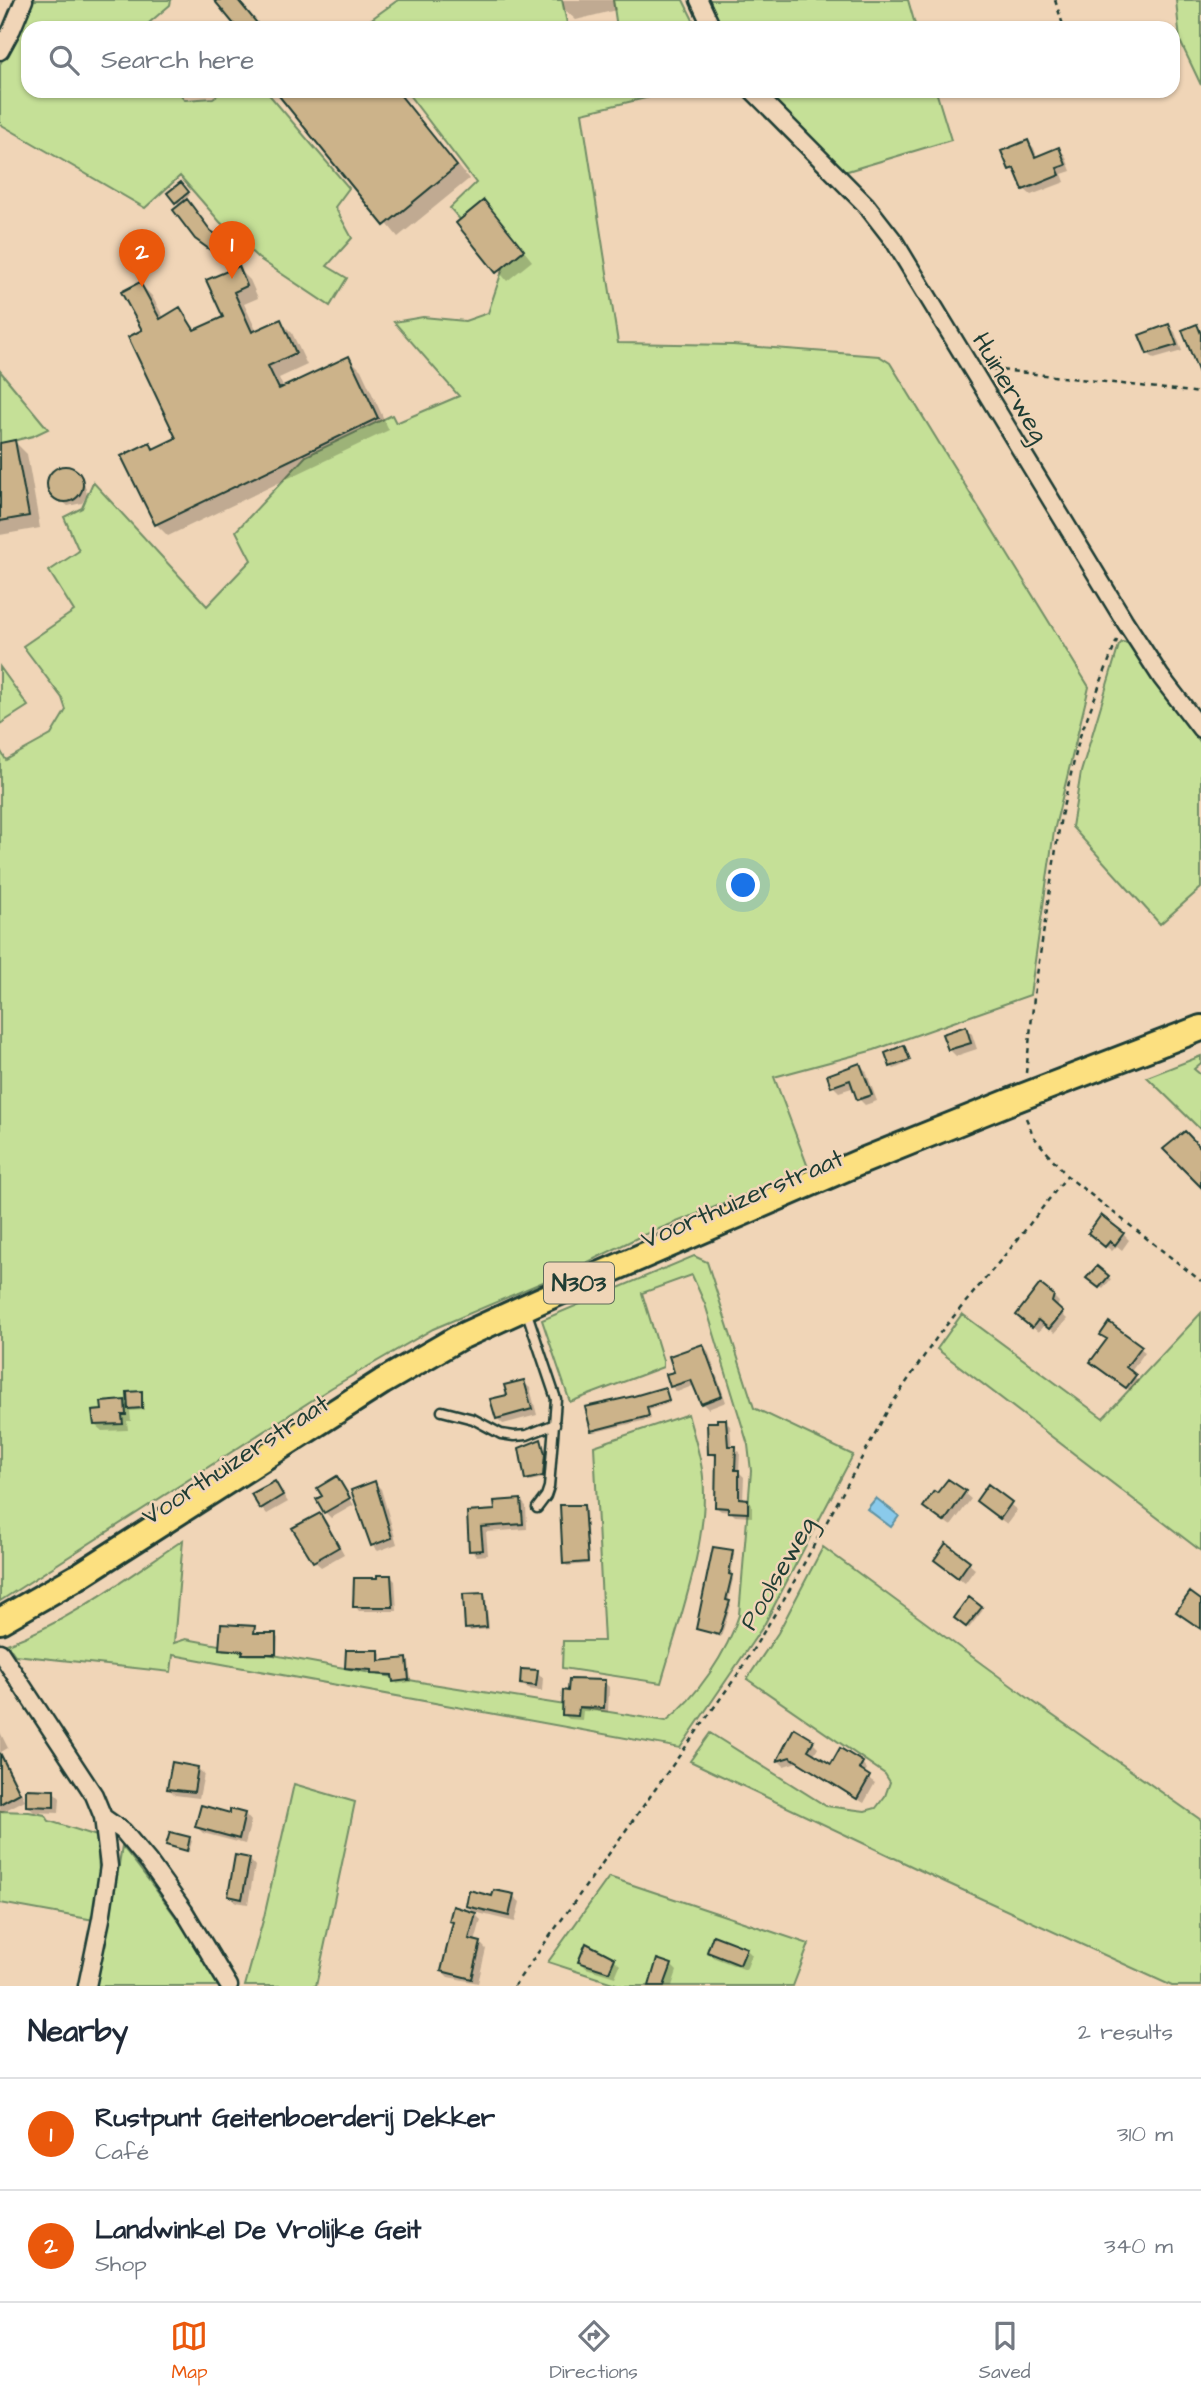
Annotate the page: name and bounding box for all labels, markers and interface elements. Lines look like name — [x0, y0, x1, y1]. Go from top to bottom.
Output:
search box — [21, 21, 1180, 98]
icon: search — [45, 41, 83, 79]
text: Search here — [101, 42, 254, 78]
pin: 1 — [209, 221, 255, 279]
pin: 2 — [119, 229, 165, 287]
street label: Huinerweg — [961, 326, 1057, 450]
your location — [726, 868, 760, 902]
street label: Voorthuizerstraat — [636, 1140, 850, 1258]
road number: N303 — [544, 1262, 614, 1303]
street label: Voorthuizerstraat — [135, 1386, 337, 1534]
street label: Poolseweg — [731, 1510, 827, 1638]
text: Nearby — [28, 2011, 128, 2053]
text: 2 results — [1078, 2016, 1173, 2048]
text: Rustpunt Geitenboerderij Dekker — [95, 2100, 495, 2136]
text: 1 — [50, 2118, 52, 2150]
text: 310 m — [1117, 2118, 1173, 2150]
text: Café — [95, 2136, 149, 2168]
text: Landwinkel De Vrolijke Geit — [95, 2212, 421, 2248]
text: 2 — [44, 2230, 58, 2262]
text: 340 m — [1104, 2230, 1173, 2262]
text: Shop — [95, 2248, 147, 2280]
tab: Map — [170, 2317, 208, 2386]
tab: Directions — [549, 2317, 638, 2386]
tab: Saved — [979, 2317, 1030, 2386]

